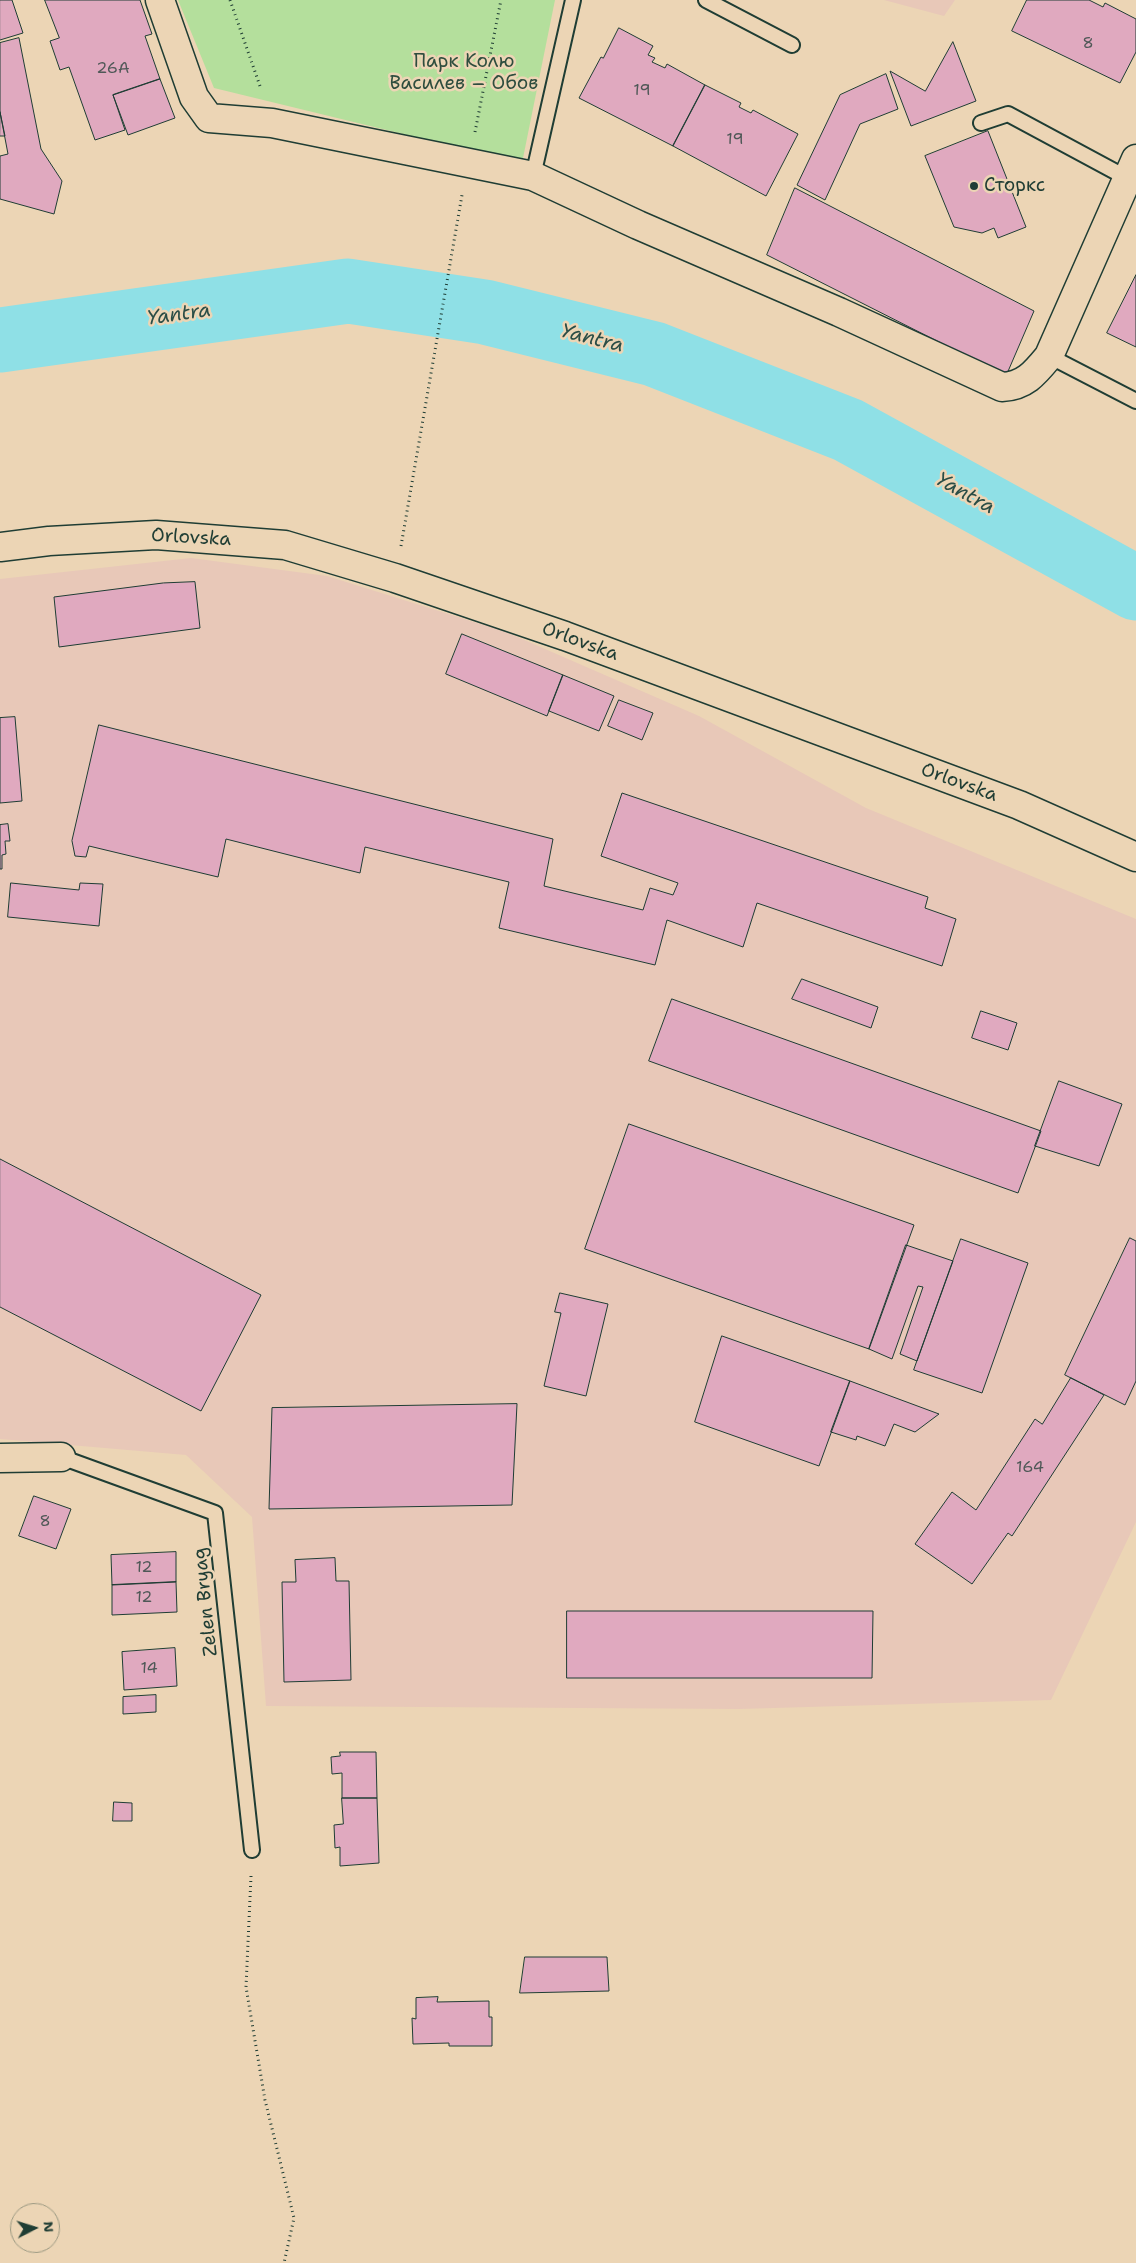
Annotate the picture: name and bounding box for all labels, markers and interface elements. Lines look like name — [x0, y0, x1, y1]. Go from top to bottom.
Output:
house number: 8 — [1082, 34, 1094, 54]
park label: Парк Колю Василев – Обов — [390, 51, 538, 95]
house number: 26А — [96, 59, 130, 79]
house number: 19 — [633, 81, 651, 101]
house number: 19 — [726, 130, 744, 150]
place label: Сторкс — [984, 175, 1045, 197]
marker: Сторкс — [968, 180, 980, 192]
water label: Yantra — [146, 299, 212, 331]
water label: Yantra — [558, 320, 626, 358]
water label: Yantra — [931, 468, 999, 520]
street label: Orlovska — [150, 525, 232, 551]
street label: Orlovska — [538, 618, 622, 666]
street label: Orlovska — [917, 759, 1001, 807]
house number: 164 — [1016, 1458, 1044, 1478]
house number: 8 — [39, 1512, 51, 1532]
street label: Zelen Bryag — [189, 1546, 223, 1658]
house number: 12 — [135, 1558, 153, 1578]
house number: 12 — [135, 1588, 153, 1608]
house number: 14 — [140, 1659, 158, 1679]
north arrow — [10, 2203, 60, 2253]
text: N — [39, 2220, 58, 2233]

